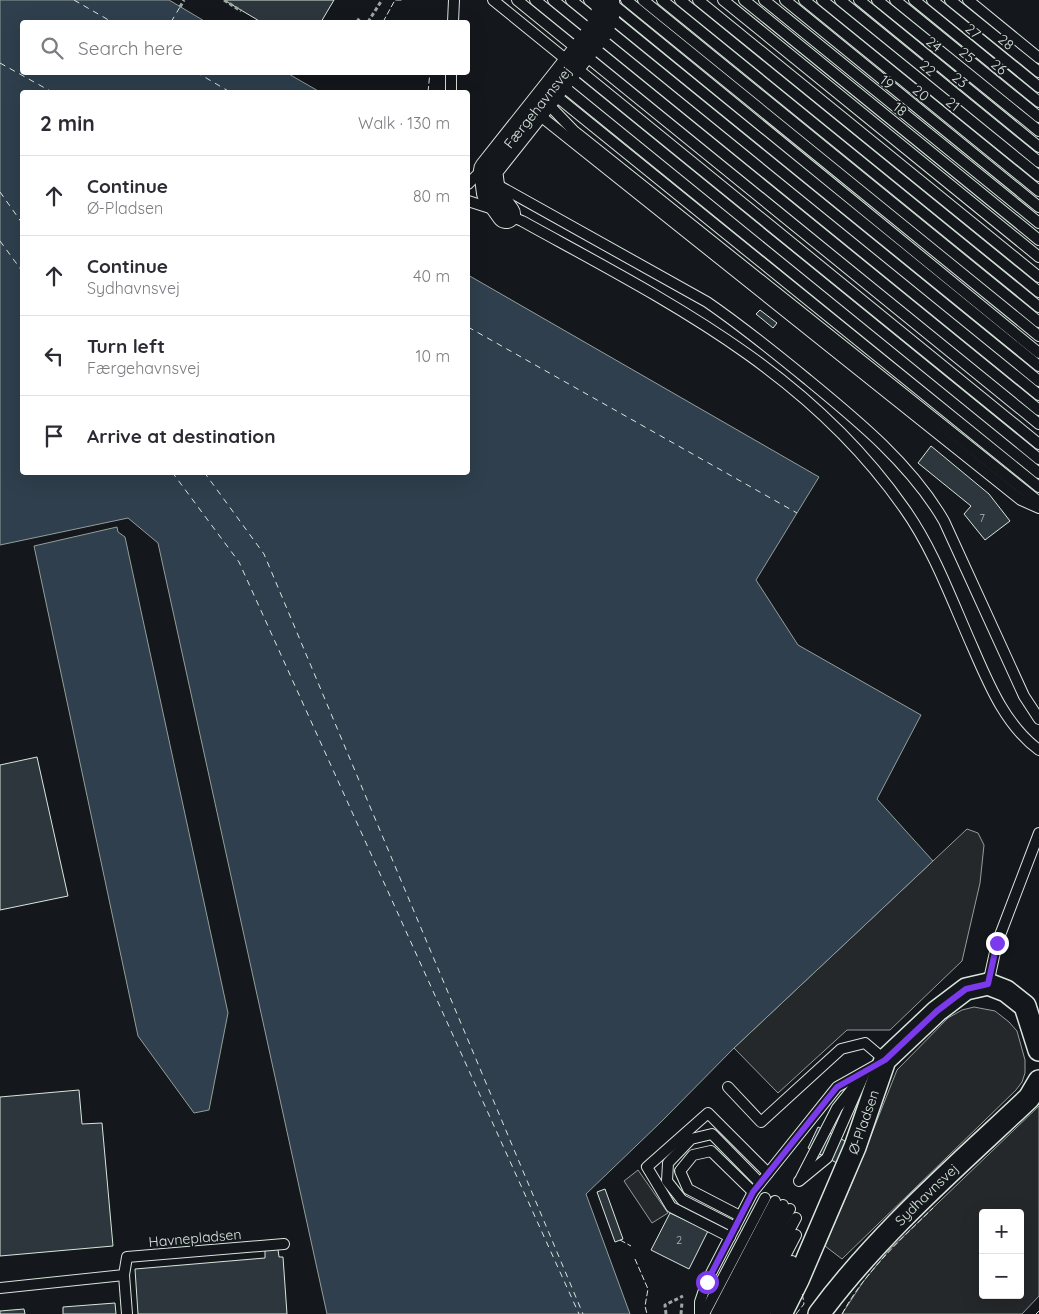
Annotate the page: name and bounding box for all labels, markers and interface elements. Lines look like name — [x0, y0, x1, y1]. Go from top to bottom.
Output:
street label: 27 — [962, 19, 984, 43]
search box — [20, 20, 470, 75]
street label: 28 — [994, 30, 1018, 54]
street label: 24 — [923, 32, 945, 56]
icon: search — [38, 34, 66, 62]
text: Search here — [78, 36, 183, 60]
street label: 25 — [955, 43, 979, 67]
street label: 26 — [987, 55, 1011, 79]
street label: 22 — [916, 56, 940, 80]
street label: Færgehavnsvej — [500, 63, 576, 152]
street label: 23 — [948, 68, 972, 92]
street label: 19 — [876, 71, 898, 93]
street label: 20 — [909, 81, 933, 105]
street label: 21 — [942, 93, 964, 115]
street label: 18 — [889, 98, 911, 120]
text: 2 min — [40, 110, 95, 136]
text: Walk · 130 m — [358, 113, 450, 133]
text: Continue — [87, 174, 168, 198]
icon: ahead — [40, 182, 68, 210]
text: 80 m — [413, 186, 450, 206]
text: Ø-Pladsen — [87, 198, 163, 218]
text: Continue — [87, 254, 168, 278]
icon: ahead — [40, 262, 68, 290]
text: 40 m — [413, 266, 450, 286]
text: Sydhavnsvej — [87, 278, 180, 298]
text: Turn left — [87, 334, 165, 358]
icon: left — [40, 342, 68, 370]
text: 10 m — [416, 346, 450, 366]
text: Færgehavnsvej — [87, 358, 201, 378]
icon: arrive — [40, 422, 68, 450]
text: Arrive at destination — [87, 424, 276, 448]
house number: 7 — [979, 511, 985, 525]
route end — [986, 932, 1009, 955]
street label: Ø-Pladsen — [844, 1088, 883, 1157]
street label: Sydhavnsvej — [891, 1160, 962, 1229]
map controls — [979, 1209, 1024, 1299]
button: + — [979, 1209, 1024, 1254]
street label: Havnepladsen — [148, 1225, 242, 1251]
house number: 2 — [676, 1233, 682, 1247]
button: − — [979, 1254, 1024, 1299]
route start — [696, 1271, 719, 1294]

